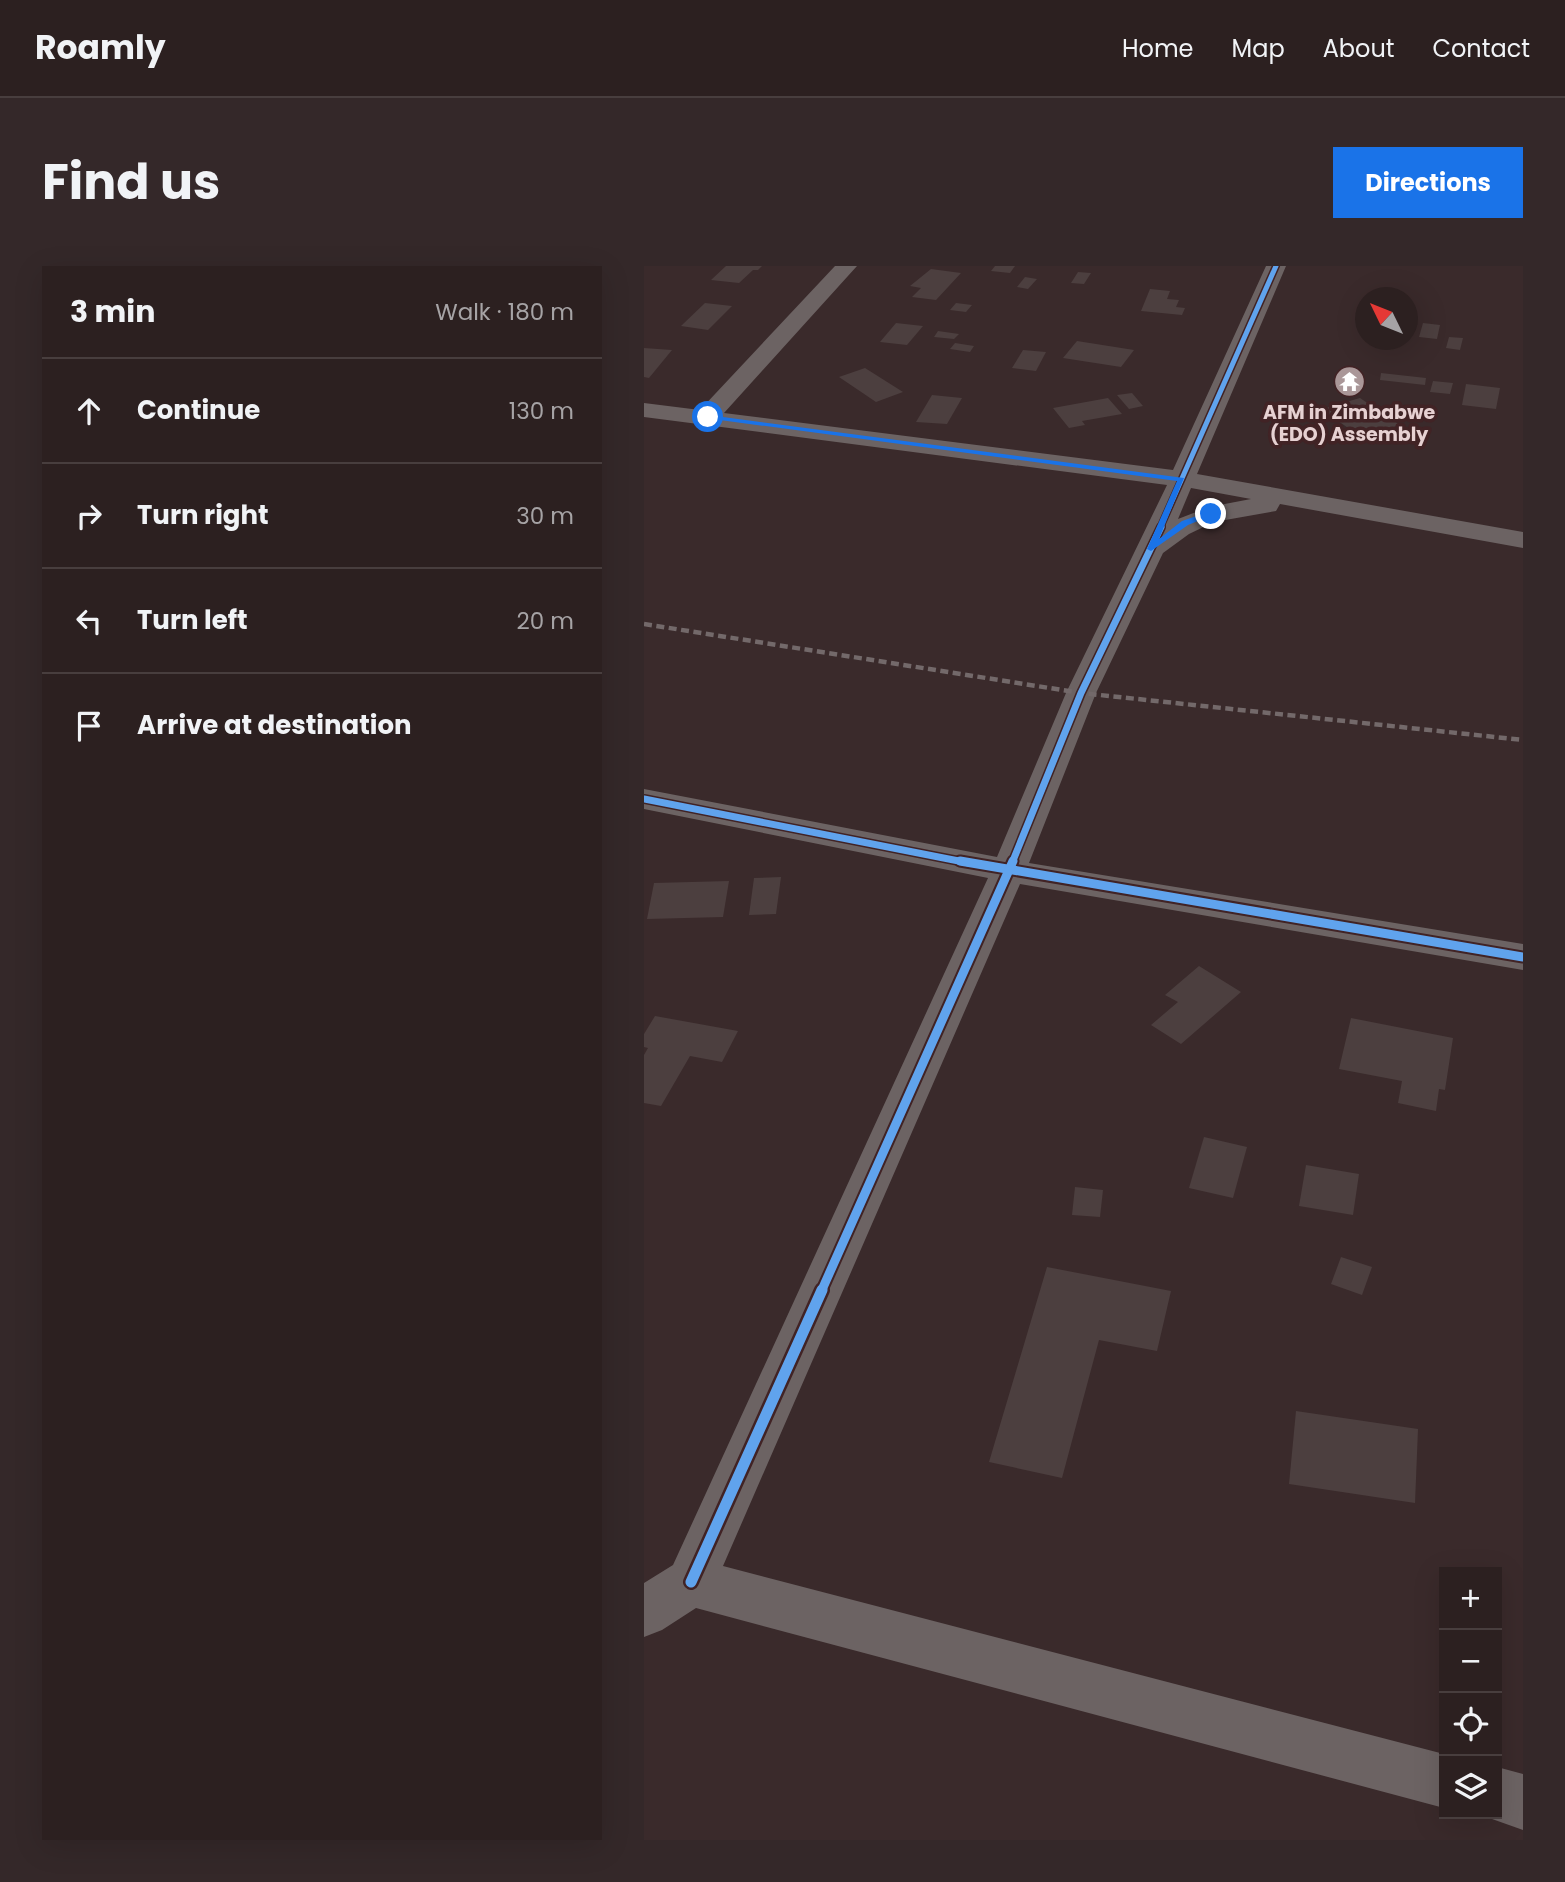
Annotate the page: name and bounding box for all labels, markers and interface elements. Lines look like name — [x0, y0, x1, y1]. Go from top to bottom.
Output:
text: Roamly — [35, 24, 165, 71]
text: Home — [1122, 32, 1194, 65]
text: Map — [1232, 32, 1285, 65]
text: About — [1323, 32, 1394, 65]
text: Contact — [1432, 32, 1530, 65]
button: Directions — [1333, 147, 1523, 218]
text: Find us — [42, 148, 220, 216]
north arrow — [1355, 287, 1418, 350]
text: 3 min — [70, 290, 155, 333]
text: Walk · 180 m — [435, 296, 574, 328]
temple icon: AFM in Zimbabwe (EDO) Assembly — [1332, 364, 1366, 398]
icon: ahead — [70, 392, 108, 430]
text: Continue — [137, 392, 260, 428]
text: 130 m — [509, 395, 574, 427]
place label: AFM in Zimbabwe (EDO) Assembly — [1263, 399, 1435, 448]
route start — [692, 401, 723, 432]
icon: right — [70, 497, 108, 535]
text: Turn right — [137, 497, 269, 533]
route end — [1195, 498, 1226, 529]
text: 30 m — [516, 500, 574, 532]
icon: left — [70, 602, 108, 640]
text: Turn left — [137, 602, 248, 638]
text: 20 m — [516, 605, 574, 637]
icon: arrive — [70, 707, 108, 745]
text: Arrive at destination — [137, 707, 412, 743]
map controls — [1439, 1567, 1502, 1819]
button: + — [1439, 1567, 1502, 1630]
button: − — [1439, 1630, 1502, 1693]
button: locate — [1439, 1693, 1502, 1756]
button: layers — [1439, 1756, 1502, 1819]

